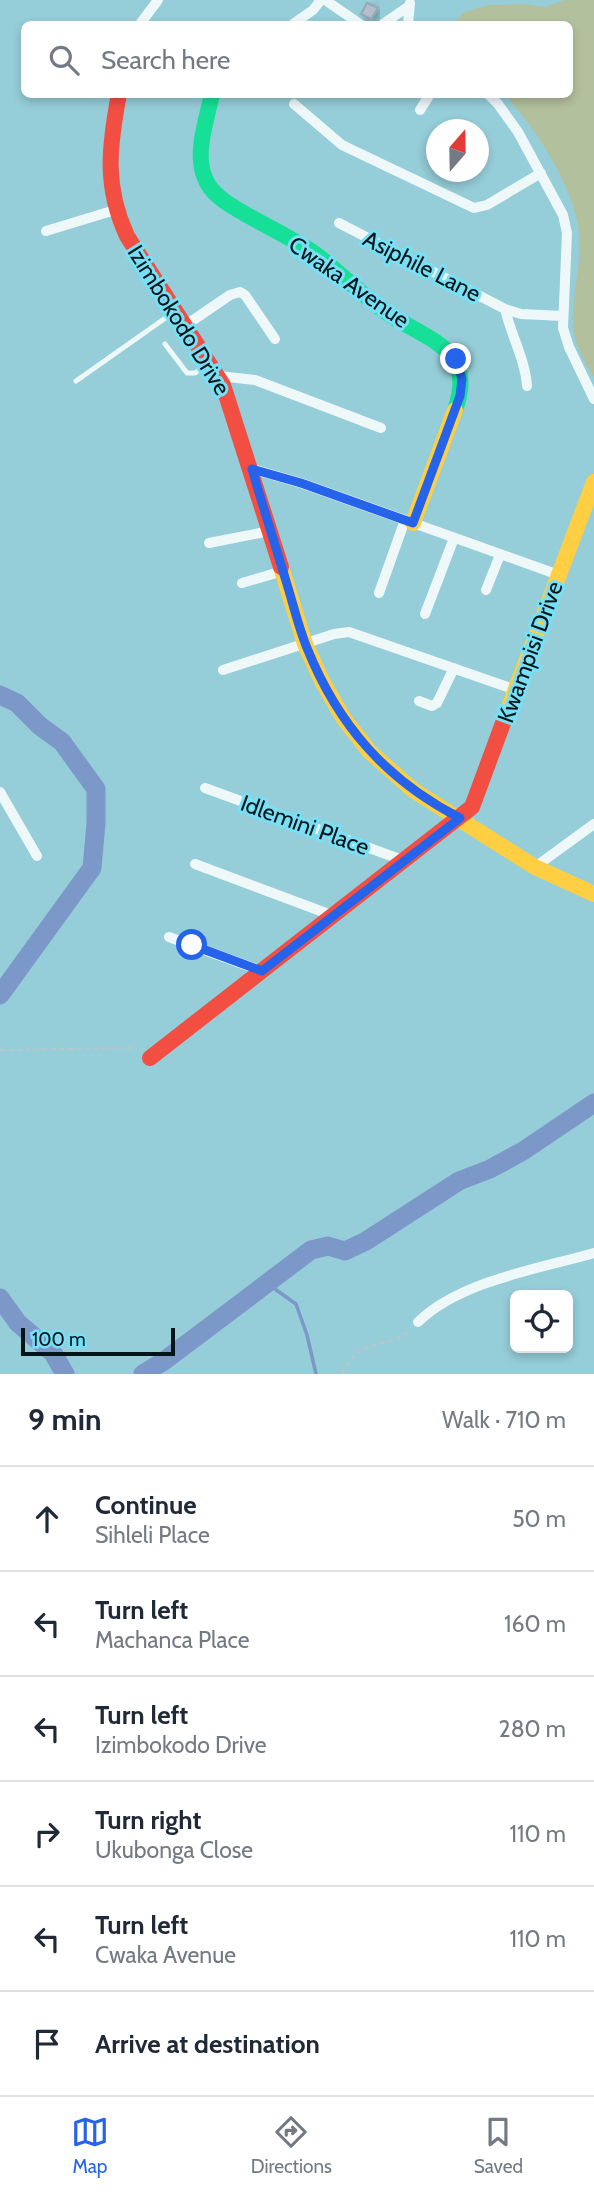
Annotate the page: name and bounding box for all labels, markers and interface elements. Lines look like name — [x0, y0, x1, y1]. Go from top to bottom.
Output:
search box — [21, 21, 573, 98]
icon: search — [45, 41, 83, 79]
text: Search here — [101, 44, 230, 76]
north arrow — [426, 119, 489, 182]
street label: Asiphile Lane — [359, 224, 486, 308]
street label: Cwaka Avenue — [283, 230, 415, 334]
street label: Izimbokodo Drive — [122, 240, 236, 400]
route end — [440, 343, 471, 374]
street label: Kwampisi Drive — [491, 577, 569, 727]
street label: Idlemini Place — [237, 789, 373, 861]
route start — [176, 929, 207, 960]
map controls — [510, 1290, 573, 1353]
button: locate — [510, 1290, 573, 1353]
scale bar — [21, 1325, 175, 1357]
text: 100 m — [32, 1328, 86, 1351]
text: 9 min — [28, 1401, 101, 1438]
text: Walk · 710 m — [442, 1406, 566, 1434]
text: Continue — [95, 1489, 197, 1521]
icon: ahead — [28, 1500, 66, 1538]
text: 50 m — [512, 1505, 566, 1533]
text: Sihleli Place — [95, 1521, 210, 1549]
text: Turn left — [95, 1594, 188, 1626]
icon: left — [28, 1605, 66, 1643]
text: 160 m — [504, 1610, 566, 1638]
text: Machanca Place — [95, 1626, 250, 1654]
text: Turn left — [95, 1699, 188, 1731]
icon: left — [28, 1710, 66, 1748]
text: 280 m — [499, 1715, 566, 1743]
text: Izimbokodo Drive — [95, 1731, 267, 1759]
text: Turn right — [95, 1804, 201, 1836]
icon: right — [28, 1815, 66, 1853]
text: 110 m — [510, 1820, 566, 1848]
text: Ukubonga Close — [95, 1836, 253, 1864]
text: Turn left — [95, 1909, 188, 1941]
icon: left — [28, 1920, 66, 1958]
text: 110 m — [510, 1925, 566, 1953]
text: Cwaka Avenue — [95, 1941, 236, 1969]
icon: arrive — [28, 2025, 66, 2063]
text: Arrive at destination — [95, 2028, 320, 2060]
tab: Map — [71, 2113, 109, 2178]
tab: Directions — [251, 2113, 332, 2178]
tab: Saved — [474, 2113, 523, 2178]

